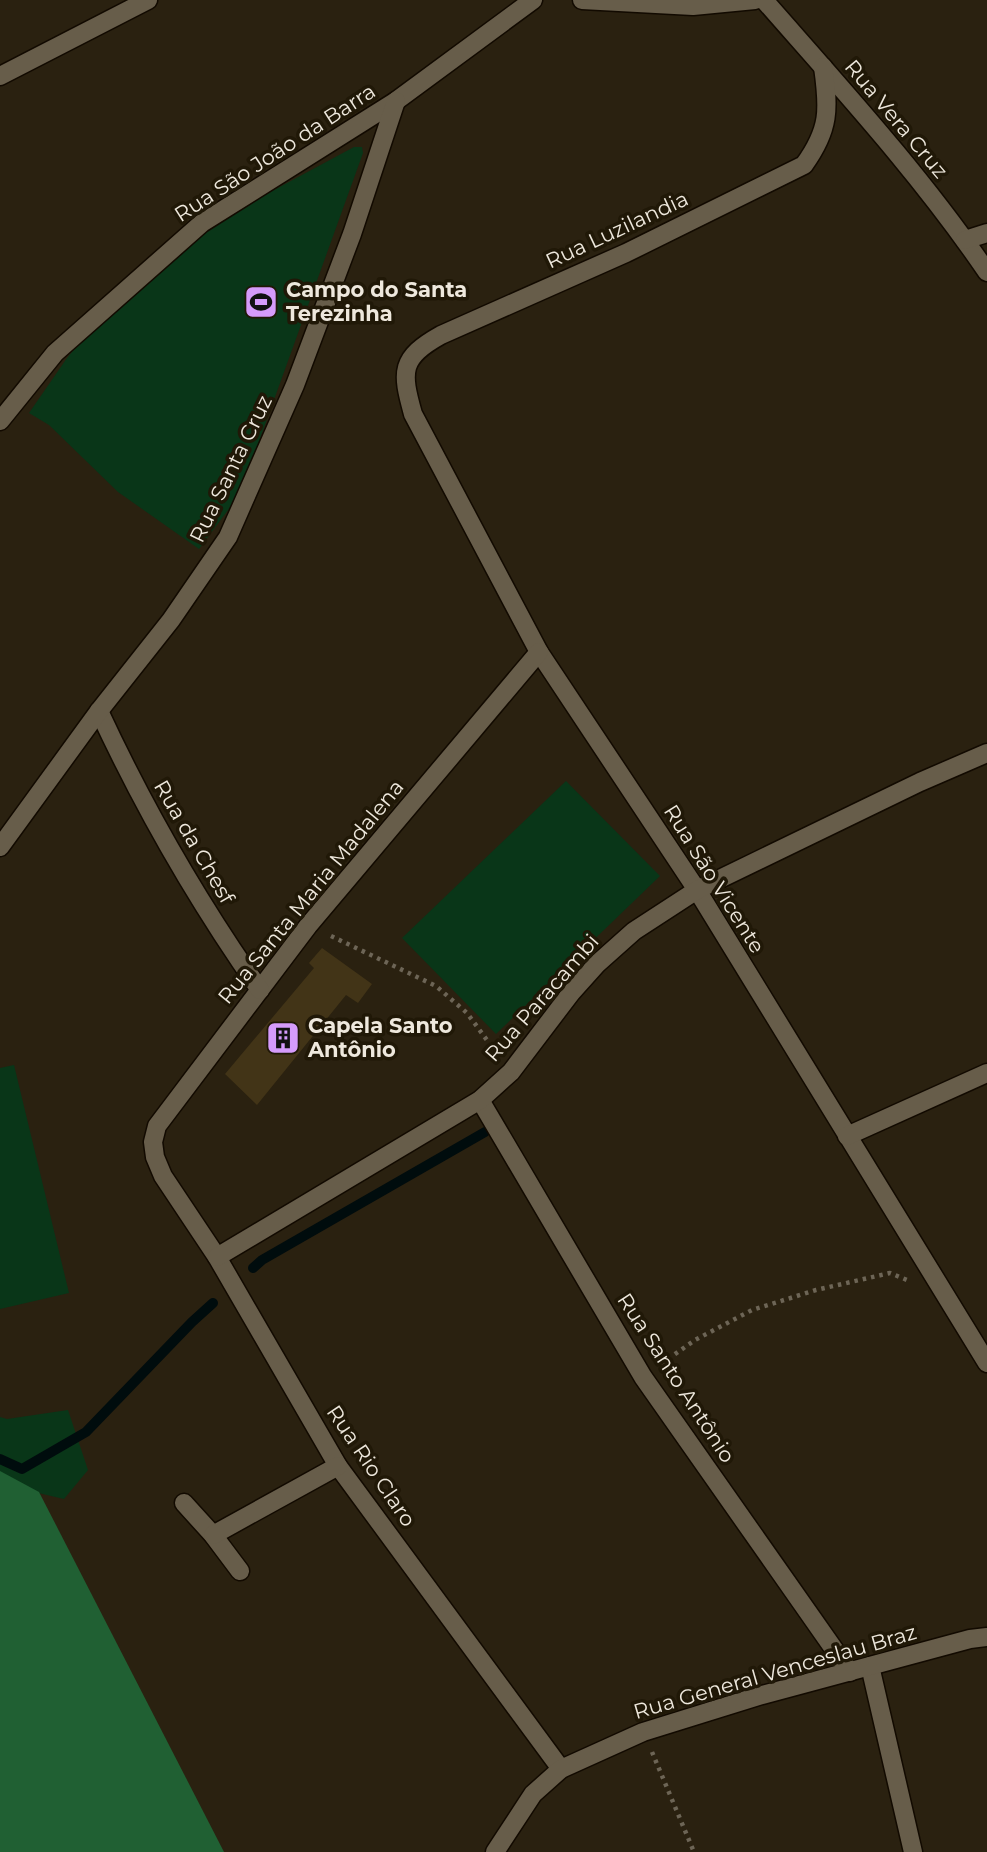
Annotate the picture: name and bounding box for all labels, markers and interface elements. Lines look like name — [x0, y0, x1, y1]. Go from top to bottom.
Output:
street label: Rua Vera Cruz — [840, 54, 953, 183]
street label: Rua São João da Barra — [170, 78, 380, 227]
street label: Rua Luzilandia — [542, 186, 692, 274]
place label: Campo do Santa Terezinha — [286, 277, 467, 326]
sports icon: Campo do Santa Terezinha — [242, 283, 280, 321]
street label: Rua Santa Cruz — [184, 391, 277, 547]
street label: Rua Santa Maria Madalena — [213, 775, 409, 1009]
street label: Rua da Chesf — [149, 776, 240, 909]
street label: Rua São Vicente — [659, 800, 770, 958]
street label: Rua Paracambi — [479, 929, 604, 1067]
place label: Capela Santo Antônio — [307, 1013, 453, 1062]
building icon: Capela Santo Antônio — [264, 1019, 302, 1057]
street label: Rua Santo Antônio — [612, 1288, 741, 1467]
street label: Rua Rio Claro — [322, 1400, 421, 1531]
street label: Rua General Venceslau Braz — [630, 1619, 919, 1724]

